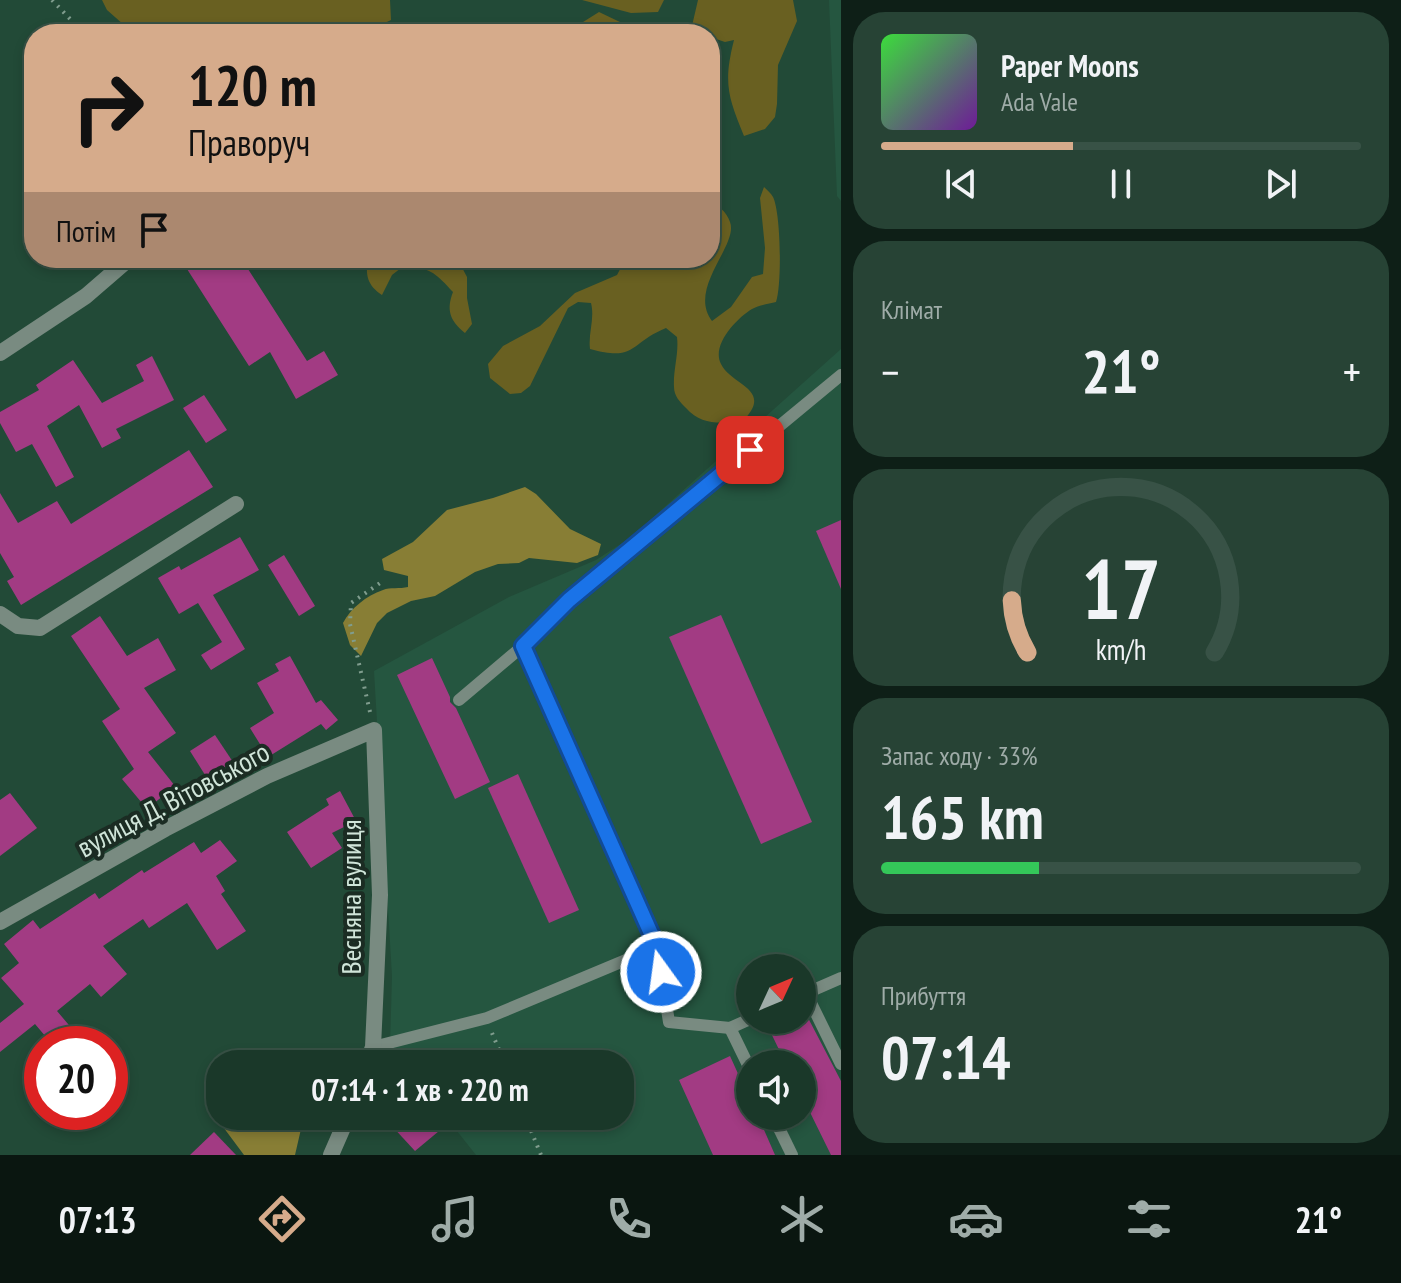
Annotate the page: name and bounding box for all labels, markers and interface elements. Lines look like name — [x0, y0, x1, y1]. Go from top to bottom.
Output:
text: Paper Moons — [1001, 46, 1139, 85]
text: 120 m — [188, 49, 317, 121]
icon: right — [56, 56, 160, 160]
text: Ada Vale — [1001, 85, 1078, 118]
text: Праворуч — [188, 119, 310, 166]
icon: previous — [939, 162, 983, 206]
icon: pause — [1099, 162, 1143, 206]
icon: next — [1259, 162, 1303, 206]
icon: arrive — [132, 208, 176, 252]
text: Потім — [56, 211, 116, 250]
text: Клімат — [881, 293, 942, 326]
text: 21° — [1081, 332, 1161, 410]
text: − — [881, 343, 899, 400]
text: + — [1343, 343, 1361, 400]
pin — [716, 416, 784, 484]
icon: arrive — [728, 428, 772, 472]
text: 17 — [1081, 534, 1161, 642]
text: km/h — [1096, 632, 1146, 669]
street label: вулиця Д. Вітовського — [70, 733, 276, 865]
text: Запас ходу · 33% — [881, 739, 1038, 772]
text: 165 km — [881, 778, 1044, 856]
street label: Весняна вулиця — [332, 819, 369, 975]
position arrow — [619, 930, 703, 1014]
north arrow — [736, 954, 816, 1034]
map controls — [736, 954, 816, 1130]
text: Прибуття — [881, 979, 966, 1012]
text: 07:14 — [881, 1018, 1011, 1096]
speed limit sign: 20 — [24, 1026, 128, 1130]
button: sound — [736, 1050, 816, 1130]
text: 07:14 · 1 хв · 220 m — [311, 1070, 529, 1109]
icon: directions — [254, 1191, 310, 1247]
icon: music — [427, 1191, 483, 1247]
icon: phone — [601, 1191, 657, 1247]
icon: climate — [774, 1191, 830, 1247]
icon: car — [948, 1191, 1004, 1247]
icon: filters — [1121, 1191, 1177, 1247]
text: 07:13 — [59, 1196, 137, 1243]
text: 21° — [1295, 1196, 1342, 1243]

